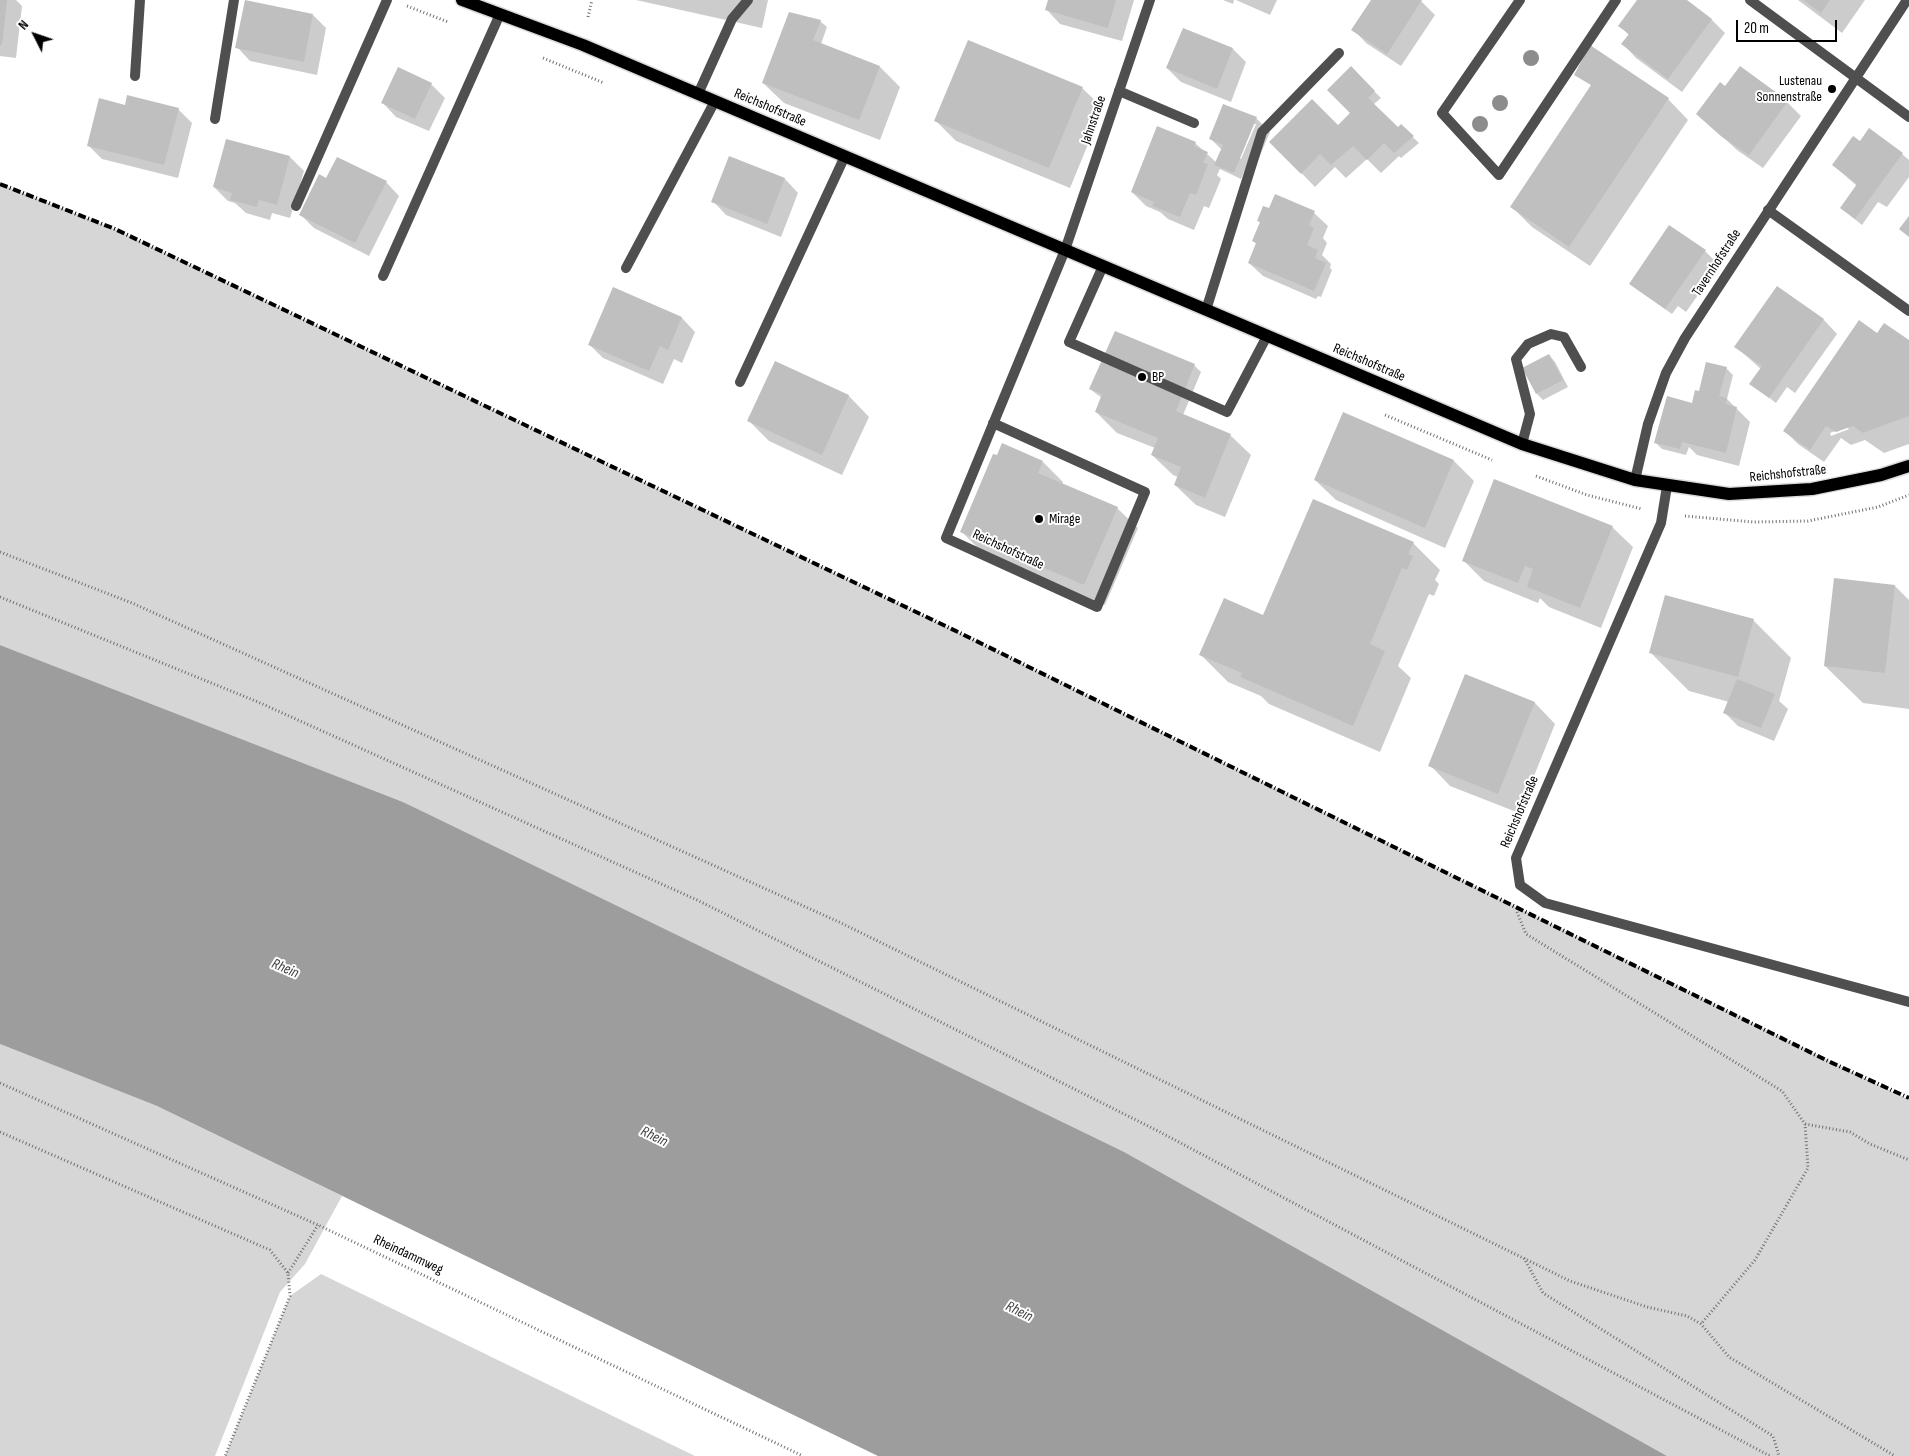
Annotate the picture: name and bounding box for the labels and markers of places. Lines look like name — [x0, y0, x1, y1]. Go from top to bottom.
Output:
place label: Lustenau Sonnenstraße — [1757, 73, 1822, 105]
marker: Lustenau Sonnenstraße — [1826, 83, 1838, 95]
place label: BP — [1152, 369, 1164, 385]
marker: BP — [1136, 371, 1148, 383]
place label: Mirage — [1049, 511, 1080, 527]
marker: Mirage — [1033, 513, 1045, 525]

